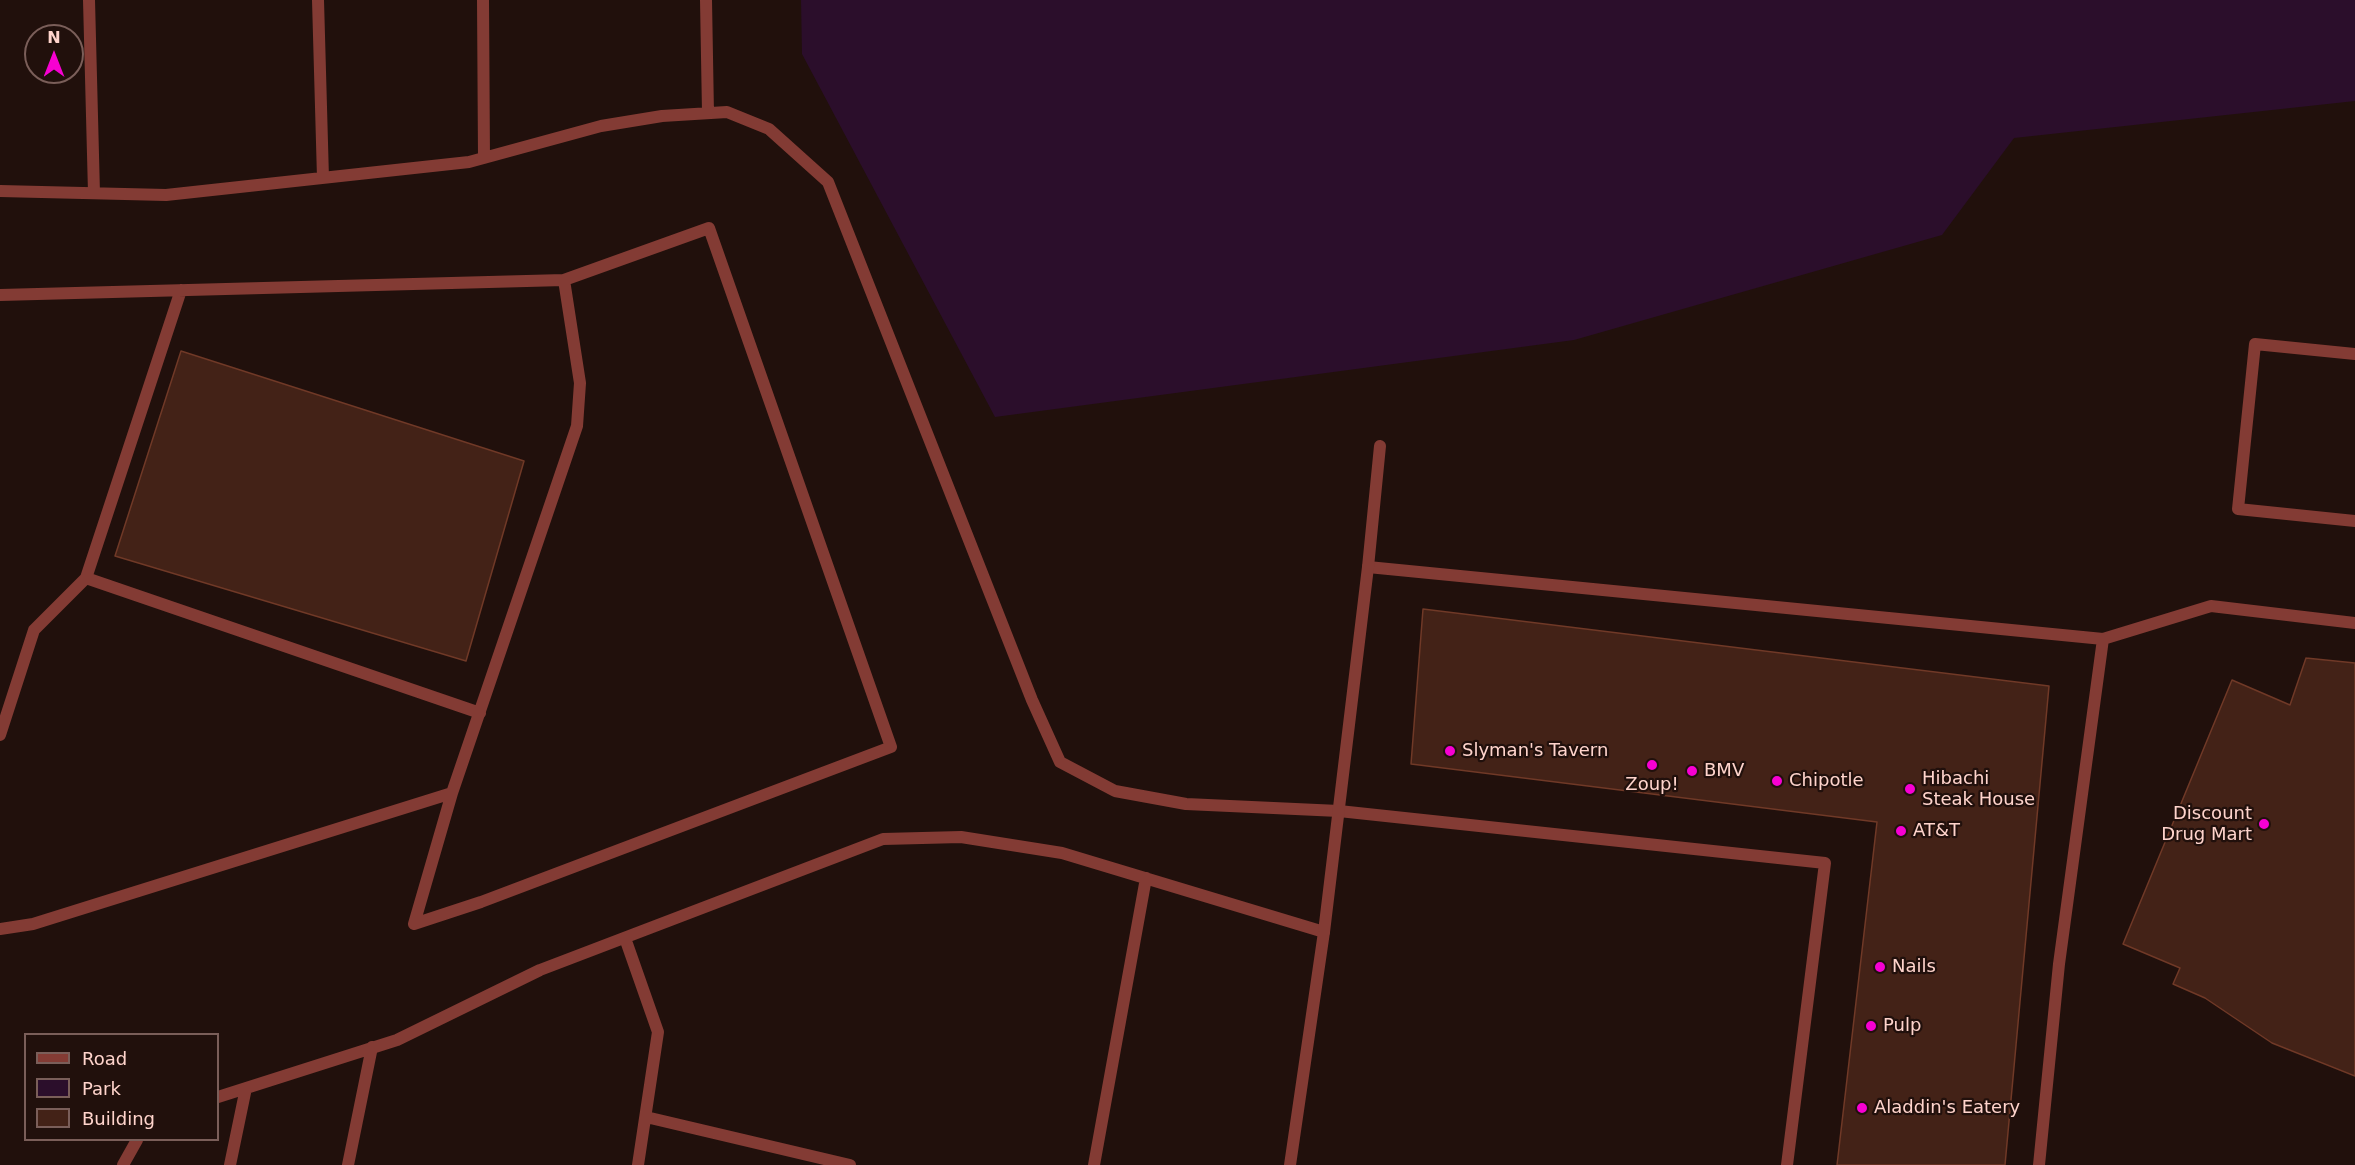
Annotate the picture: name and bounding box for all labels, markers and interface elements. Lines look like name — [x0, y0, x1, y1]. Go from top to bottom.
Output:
north arrow — [24, 24, 84, 84]
text: N — [47, 28, 61, 47]
place label: Slyman's Tavern — [1462, 740, 1608, 762]
marker: Slyman's Tavern — [1443, 744, 1457, 758]
marker: Zoup! — [1645, 758, 1659, 772]
place label: BMV — [1704, 760, 1744, 782]
marker: BMV — [1685, 764, 1699, 778]
place label: Hibachi Steak House — [1922, 768, 2035, 810]
place label: Chipotle — [1789, 770, 1864, 792]
place label: Zoup! — [1625, 774, 1679, 796]
marker: Chipotle — [1770, 774, 1784, 788]
marker: Hibachi Steak House — [1903, 782, 1917, 796]
place label: Discount Drug Mart — [2161, 803, 2252, 846]
marker: Discount Drug Mart — [2257, 817, 2271, 831]
place label: AT&T — [1913, 820, 1960, 842]
marker: AT&T — [1894, 824, 1908, 838]
place label: Nails — [1892, 956, 1936, 978]
marker: Nails — [1873, 960, 1887, 974]
place label: Pulp — [1883, 1015, 1921, 1037]
marker: Pulp — [1864, 1019, 1878, 1033]
legend — [24, 1033, 219, 1141]
text: Road — [82, 1048, 127, 1069]
text: Park — [82, 1078, 121, 1099]
place label: Aladdin's Eatery — [1874, 1097, 2020, 1119]
marker: Aladdin's Eatery — [1855, 1101, 1869, 1115]
text: Building — [82, 1108, 155, 1129]

